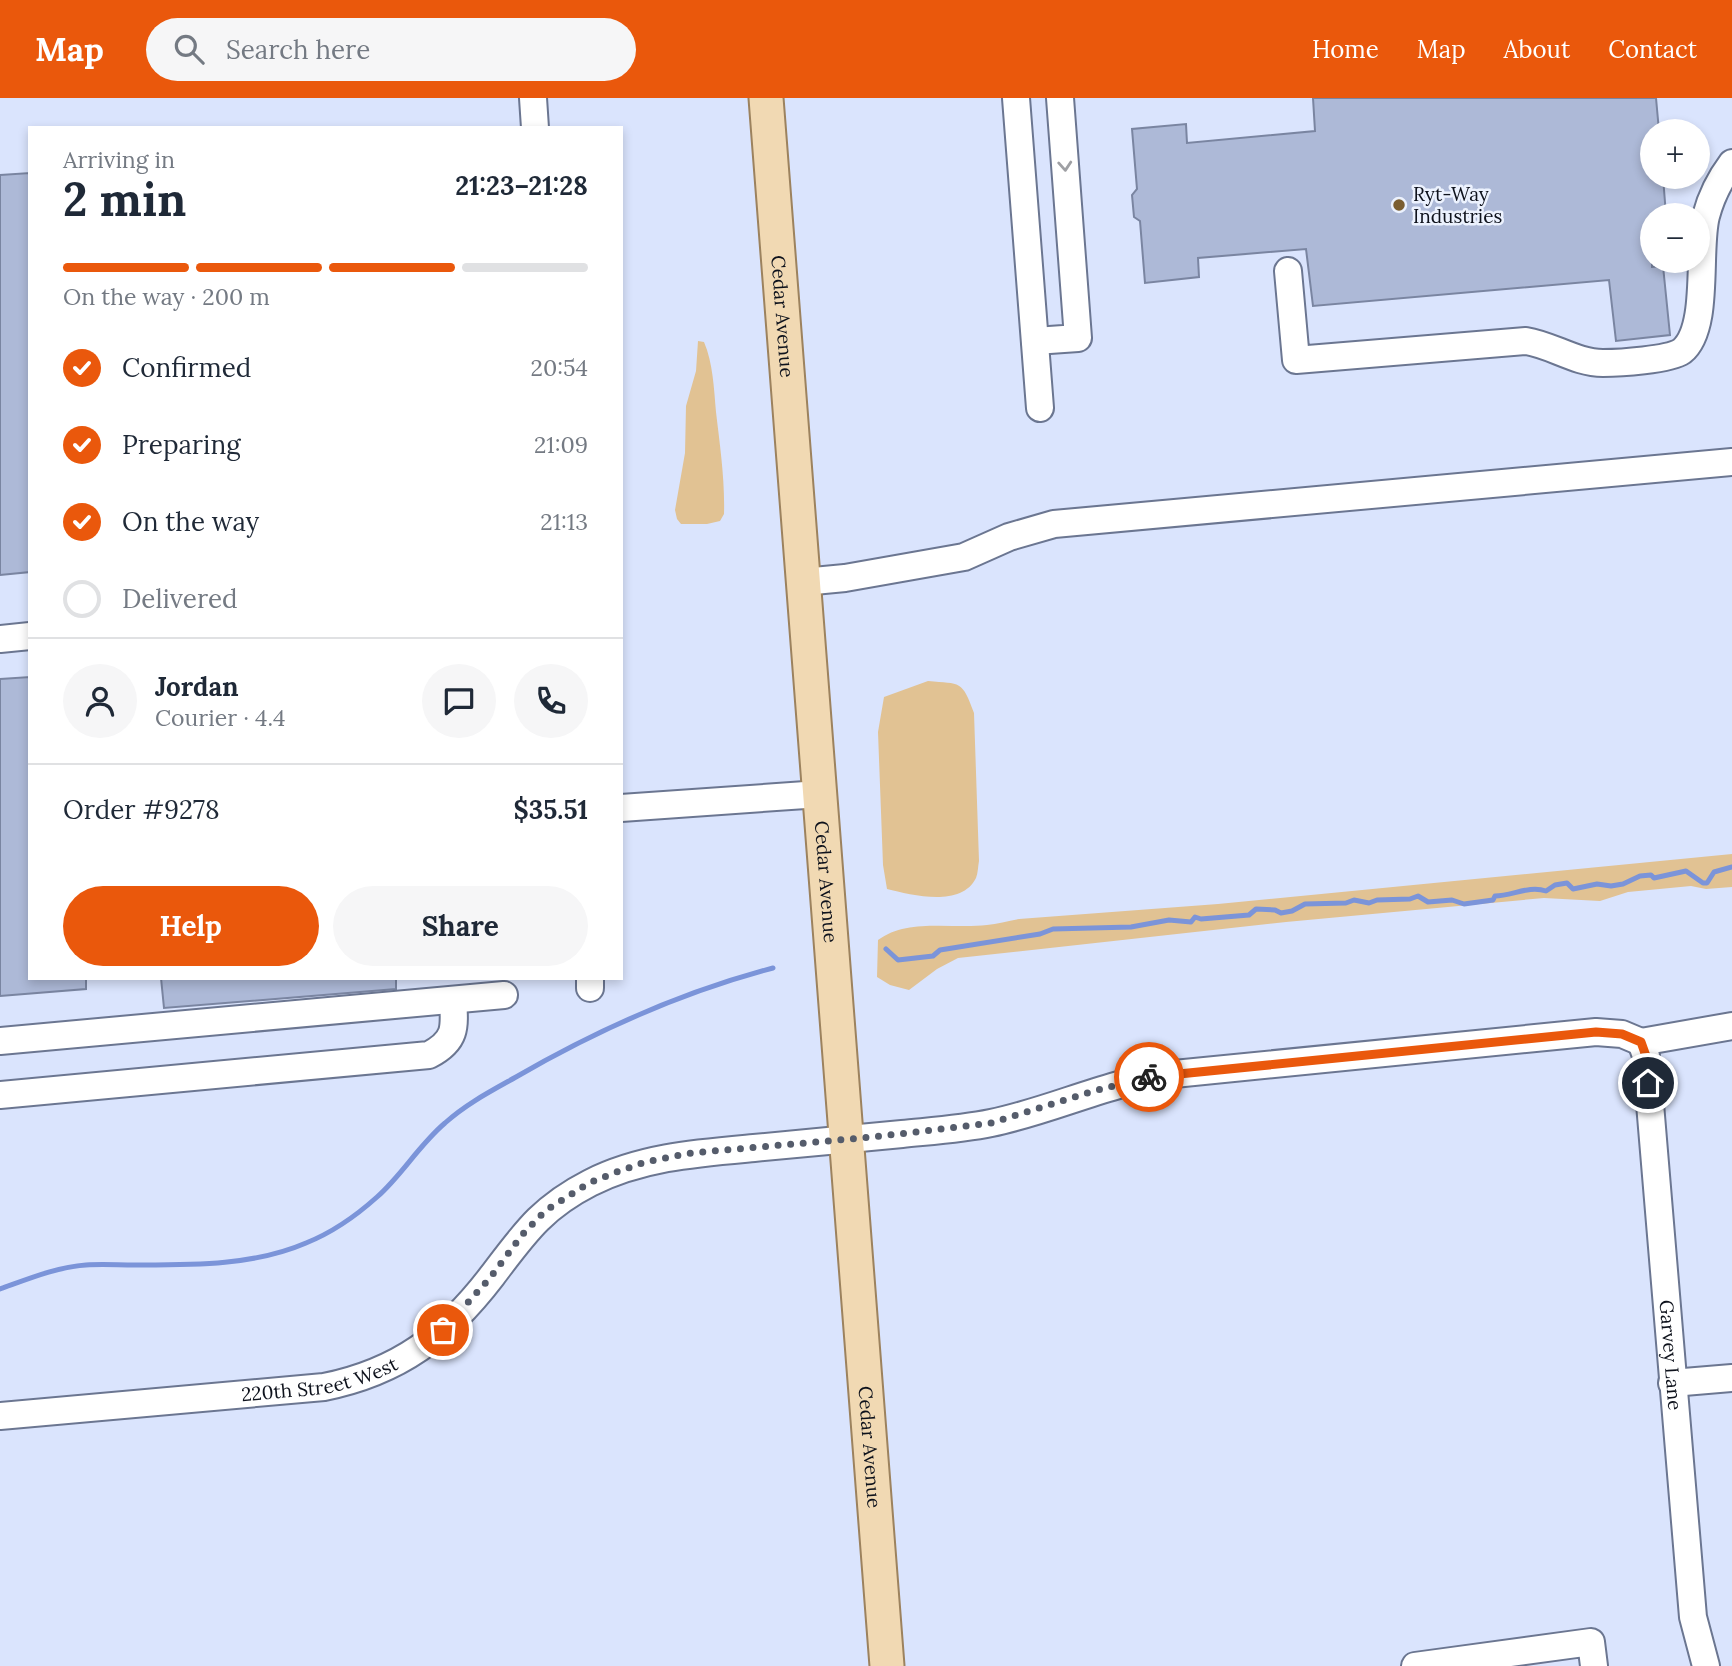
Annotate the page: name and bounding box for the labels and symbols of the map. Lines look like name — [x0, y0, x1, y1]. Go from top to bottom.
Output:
one-way arrow — [1057, 161, 1072, 172]
place label: Ryt-Way Industries — [1413, 182, 1502, 228]
marker: Ryt-Way Industries — [1391, 197, 1407, 213]
street label: Cedar Avenue — [766, 254, 800, 378]
street label: Cedar Avenue — [810, 820, 843, 944]
courier — [1114, 1042, 1184, 1112]
pin — [1618, 1053, 1678, 1113]
street label: Garvey Lane — [1654, 1299, 1688, 1411]
pin — [413, 1300, 473, 1360]
street label: 220th Street West — [240, 1351, 402, 1406]
street label: Cedar Avenue — [853, 1385, 887, 1509]

